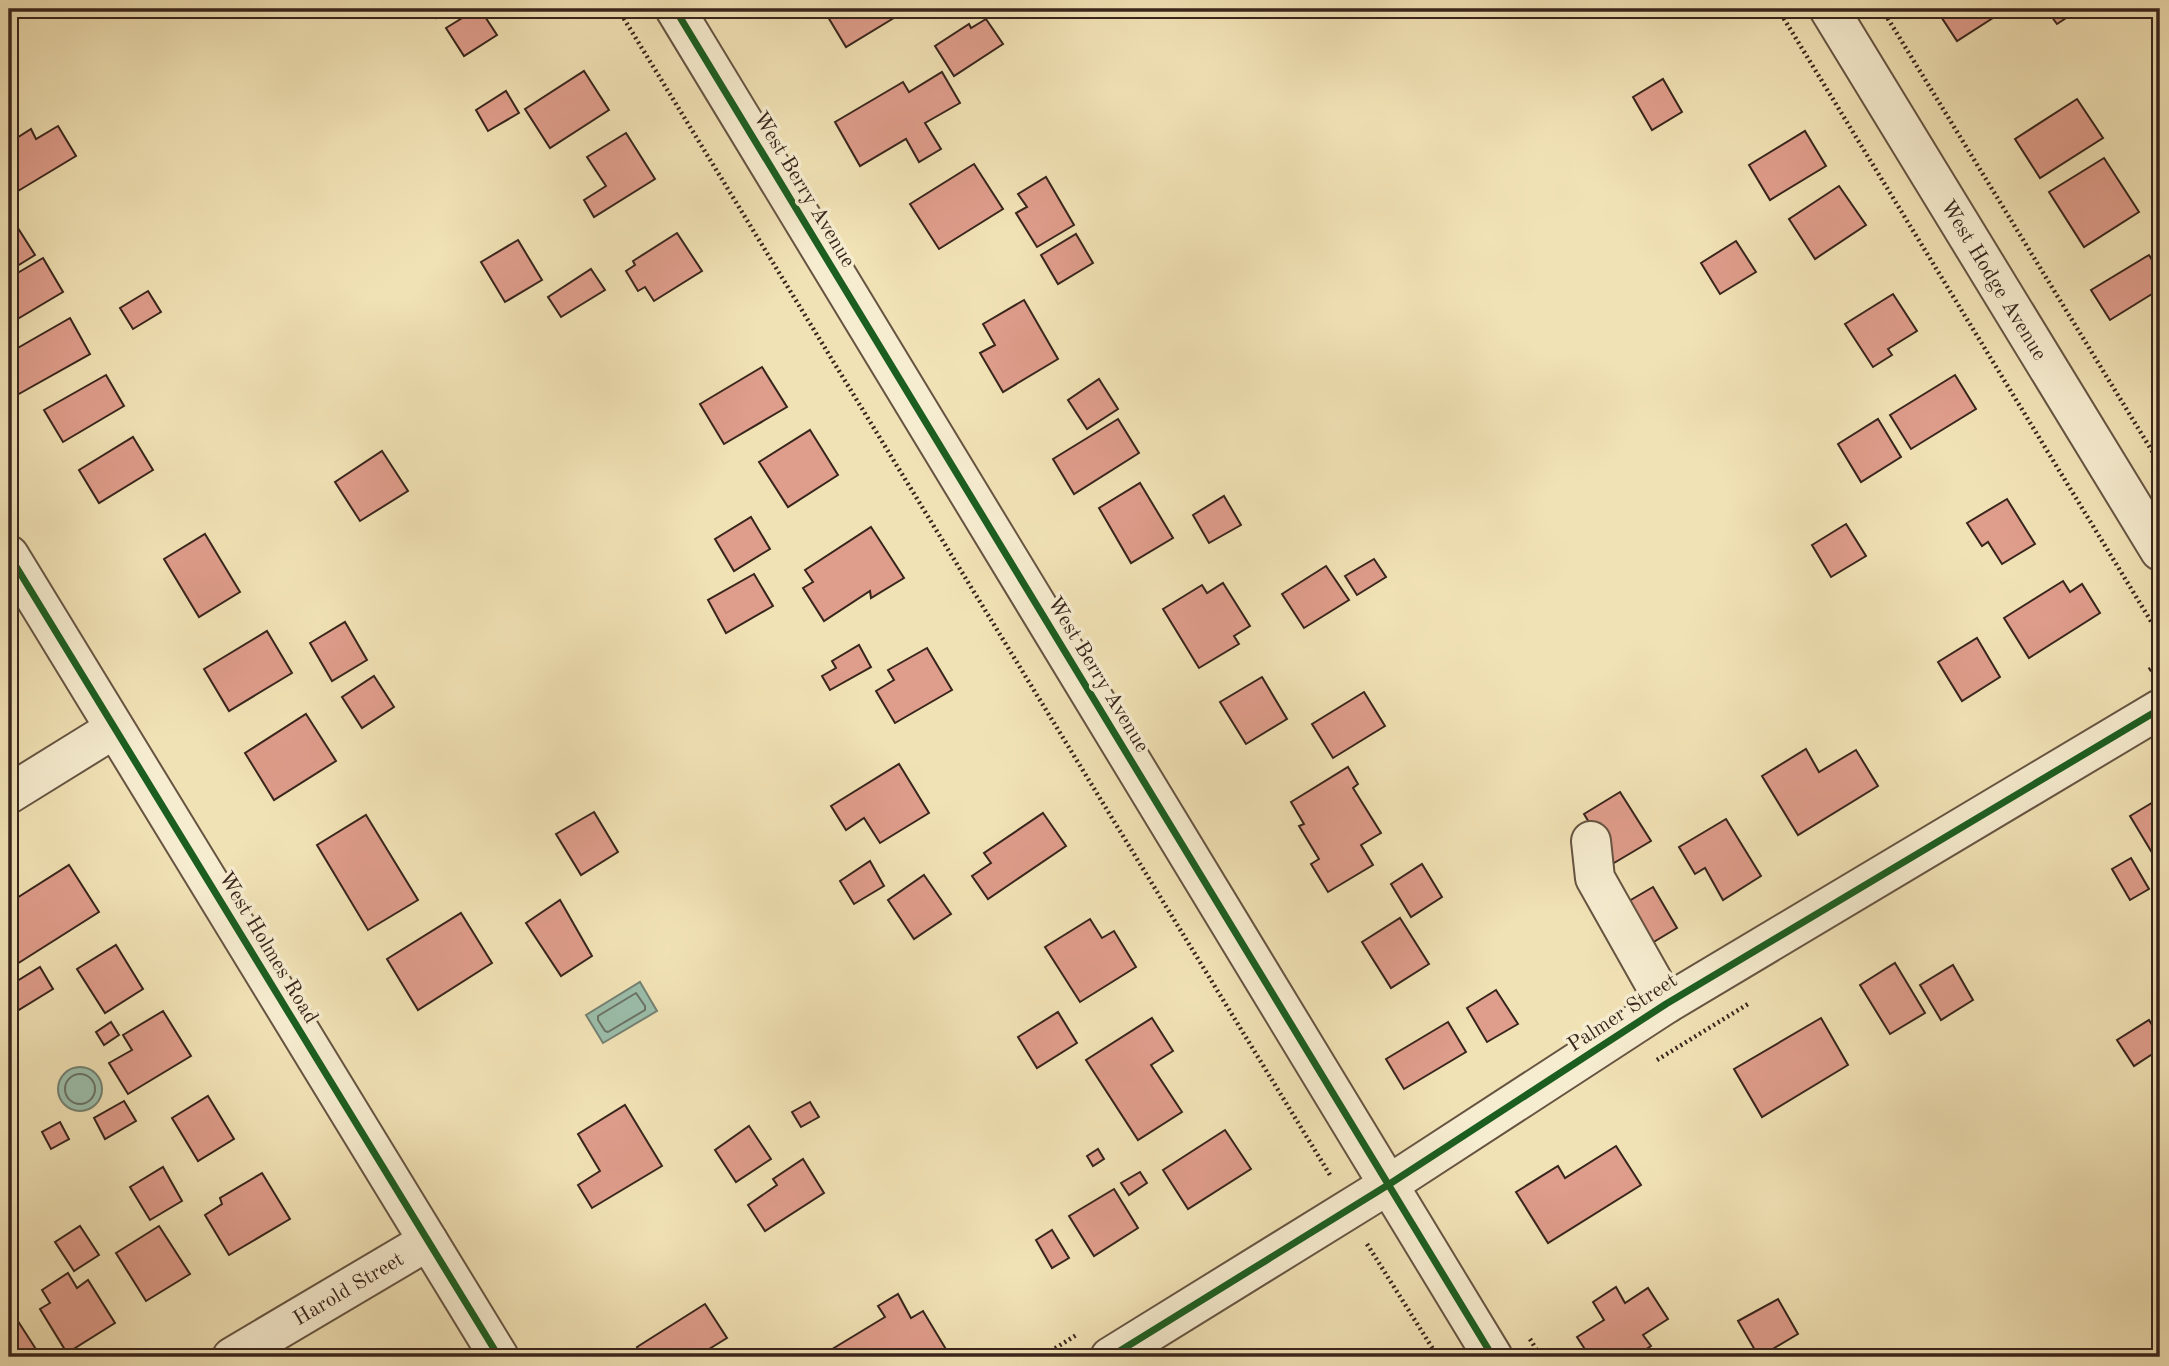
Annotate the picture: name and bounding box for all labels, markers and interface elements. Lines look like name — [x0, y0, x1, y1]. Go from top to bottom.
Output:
street label: West Berry Avenue — [749, 108, 858, 271]
street label: West Hodge Avenue — [1936, 196, 2050, 364]
street label: West Berry Avenue — [1043, 593, 1152, 756]
street label: West Holmes Road — [214, 868, 321, 1027]
street label: Palmer Street — [1564, 970, 1681, 1056]
street label: Harold Street — [290, 1249, 408, 1330]

